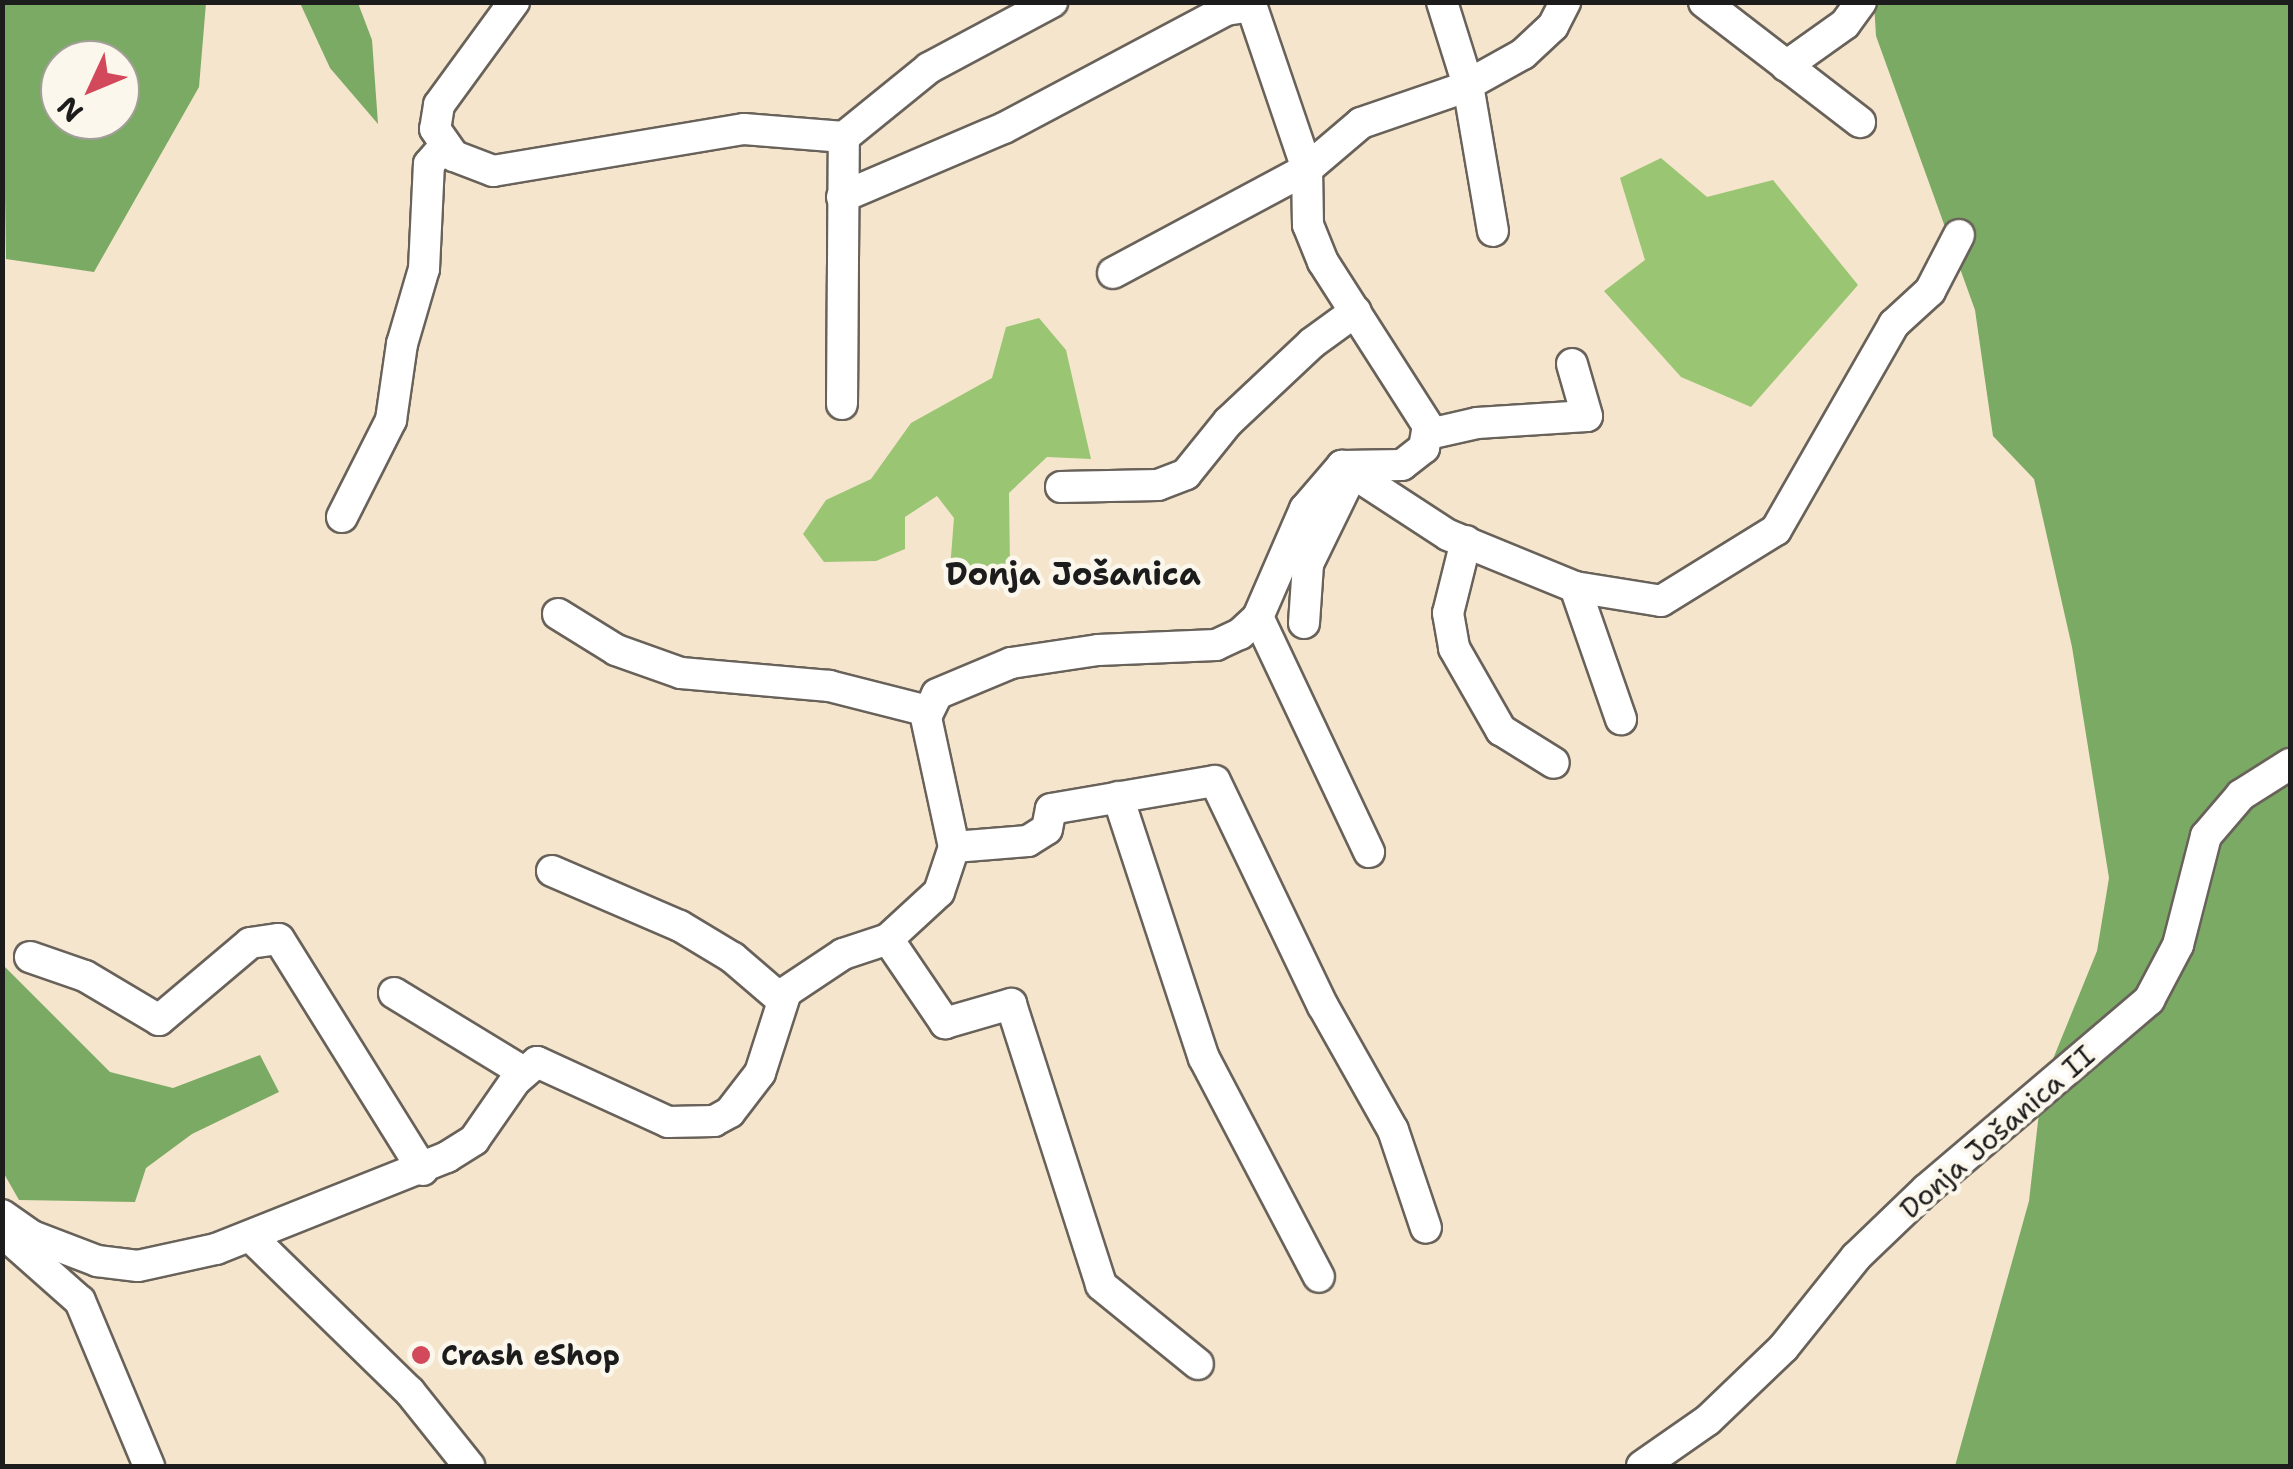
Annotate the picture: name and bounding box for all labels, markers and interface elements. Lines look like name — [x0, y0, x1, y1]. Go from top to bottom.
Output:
north arrow — [40, 40, 140, 140]
text: N — [48, 88, 91, 131]
district label: Donja Jošanica — [945, 555, 1201, 593]
street label: Donja Jošanica II — [1893, 1038, 2101, 1226]
place label: Crash eShop — [441, 1338, 620, 1372]
marker: Crash eShop — [410, 1344, 432, 1366]

